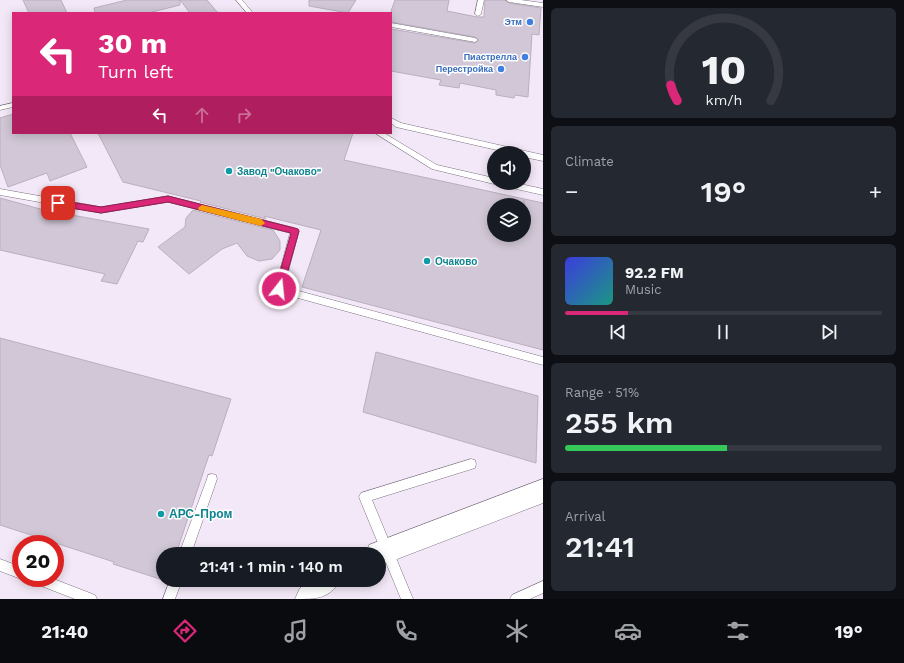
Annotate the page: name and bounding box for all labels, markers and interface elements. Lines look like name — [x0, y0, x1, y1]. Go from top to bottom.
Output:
place label: Этм — [505, 17, 522, 27]
marker: Этм — [525, 17, 535, 27]
text: 30 m — [98, 27, 167, 60]
icon: left — [32, 28, 84, 80]
text: 10 — [701, 45, 746, 94]
place label: Пиастрелла — [464, 52, 518, 62]
marker: Пиастрелла — [520, 52, 530, 62]
text: Turn left — [98, 61, 173, 82]
place label: Перестройка — [436, 64, 494, 74]
marker: Перестройка — [496, 64, 506, 74]
text: km/h — [705, 92, 742, 108]
icon: left — [149, 104, 171, 126]
icon: ahead — [191, 104, 213, 126]
icon: right — [233, 104, 255, 126]
map controls — [487, 146, 531, 242]
button: sound — [487, 146, 531, 190]
text: Climate — [565, 154, 614, 169]
marker: Завод "Очаково" — [224, 166, 234, 176]
place label: Завод "Очаково" — [237, 166, 322, 177]
text: 19° — [701, 174, 746, 209]
text: − — [565, 179, 578, 204]
text: + — [869, 179, 882, 204]
pin — [41, 186, 75, 220]
icon: arrive — [47, 192, 69, 214]
button: layers — [487, 198, 531, 242]
marker: Очаково — [422, 256, 432, 266]
place label: Очаково — [435, 256, 477, 267]
text: 92.2 FM — [625, 264, 684, 282]
position arrow — [258, 268, 300, 310]
text: Music — [625, 282, 662, 297]
icon: previous — [607, 321, 629, 343]
icon: pause — [712, 321, 734, 343]
icon: next — [818, 321, 840, 343]
text: Range · 51% — [565, 385, 639, 400]
text: 255 km — [565, 405, 673, 440]
place label: АРС-Пром — [169, 507, 233, 521]
marker: АРС-Пром — [156, 509, 166, 519]
text: Arrival — [565, 509, 606, 524]
text: 21:41 — [565, 529, 635, 564]
speed limit sign: 20 — [12, 535, 64, 587]
text: 21:41 · 1 min · 140 m — [199, 558, 343, 576]
icon: directions — [171, 617, 199, 645]
icon: music — [282, 617, 310, 645]
icon: phone — [392, 617, 420, 645]
icon: climate — [503, 617, 531, 645]
icon: car — [614, 617, 642, 645]
icon: filters — [724, 617, 752, 645]
text: 21:40 — [41, 621, 88, 642]
text: 19° — [835, 621, 863, 642]

